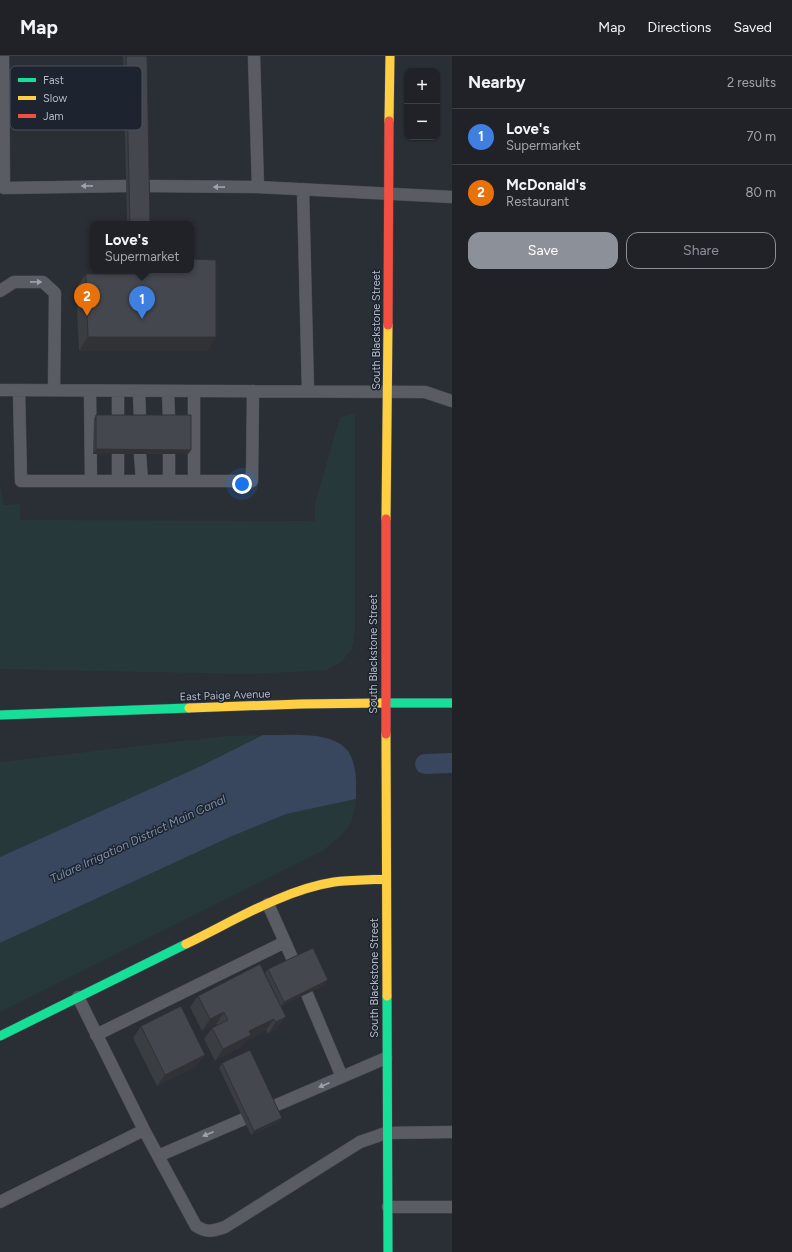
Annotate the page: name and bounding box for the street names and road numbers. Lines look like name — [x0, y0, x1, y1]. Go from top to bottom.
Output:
street label: South Blackstone Street — [370, 270, 383, 390]
street label: South Blackstone Street — [367, 594, 380, 714]
street label: East Paige Avenue — [179, 687, 271, 704]
street label: South Blackstone Street — [368, 918, 381, 1038]

